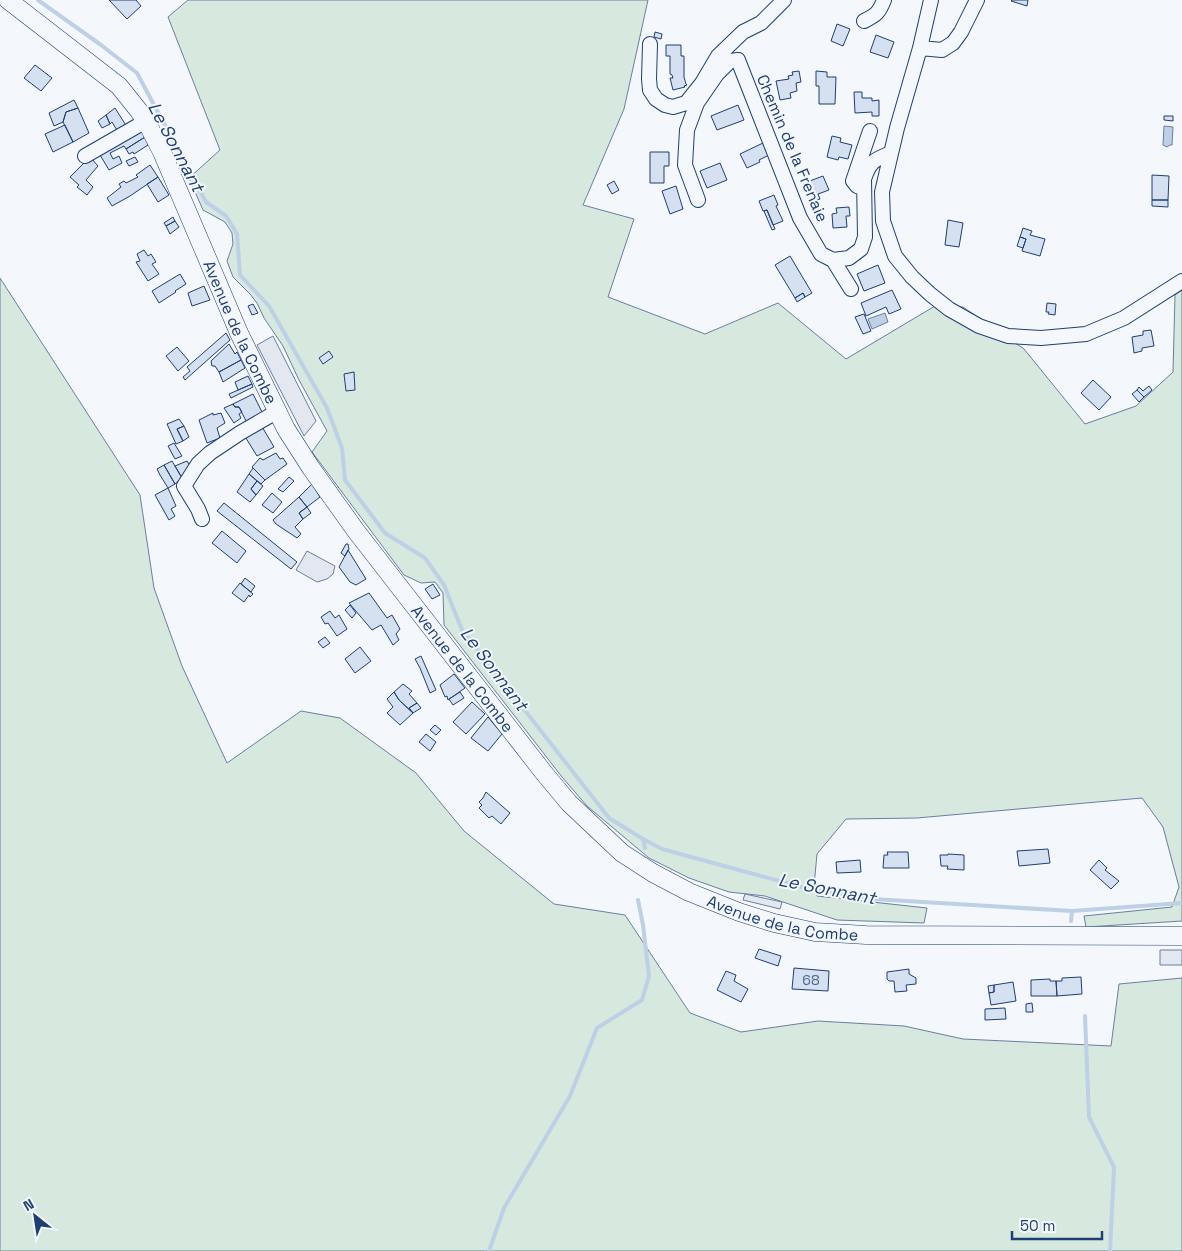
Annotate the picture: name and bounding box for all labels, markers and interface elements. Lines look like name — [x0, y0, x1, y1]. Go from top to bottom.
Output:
street label: Chemin de la Frenaie — [752, 71, 833, 225]
water label: Le Sonnant — [143, 98, 211, 197]
street label: Avenue de la Combe — [198, 257, 282, 408]
street label: Avenue de la Combe — [406, 601, 518, 737]
water label: Le Sonnant — [456, 622, 534, 716]
water label: Le Sonnant — [776, 868, 879, 910]
street label: Avenue de la Combe — [704, 890, 859, 946]
house number: 68 — [802, 971, 820, 989]
north arrow — [10, 1191, 60, 1241]
text: N — [20, 1195, 37, 1215]
scale bar — [1012, 1208, 1102, 1240]
text: 50 m — [1020, 1216, 1055, 1235]

